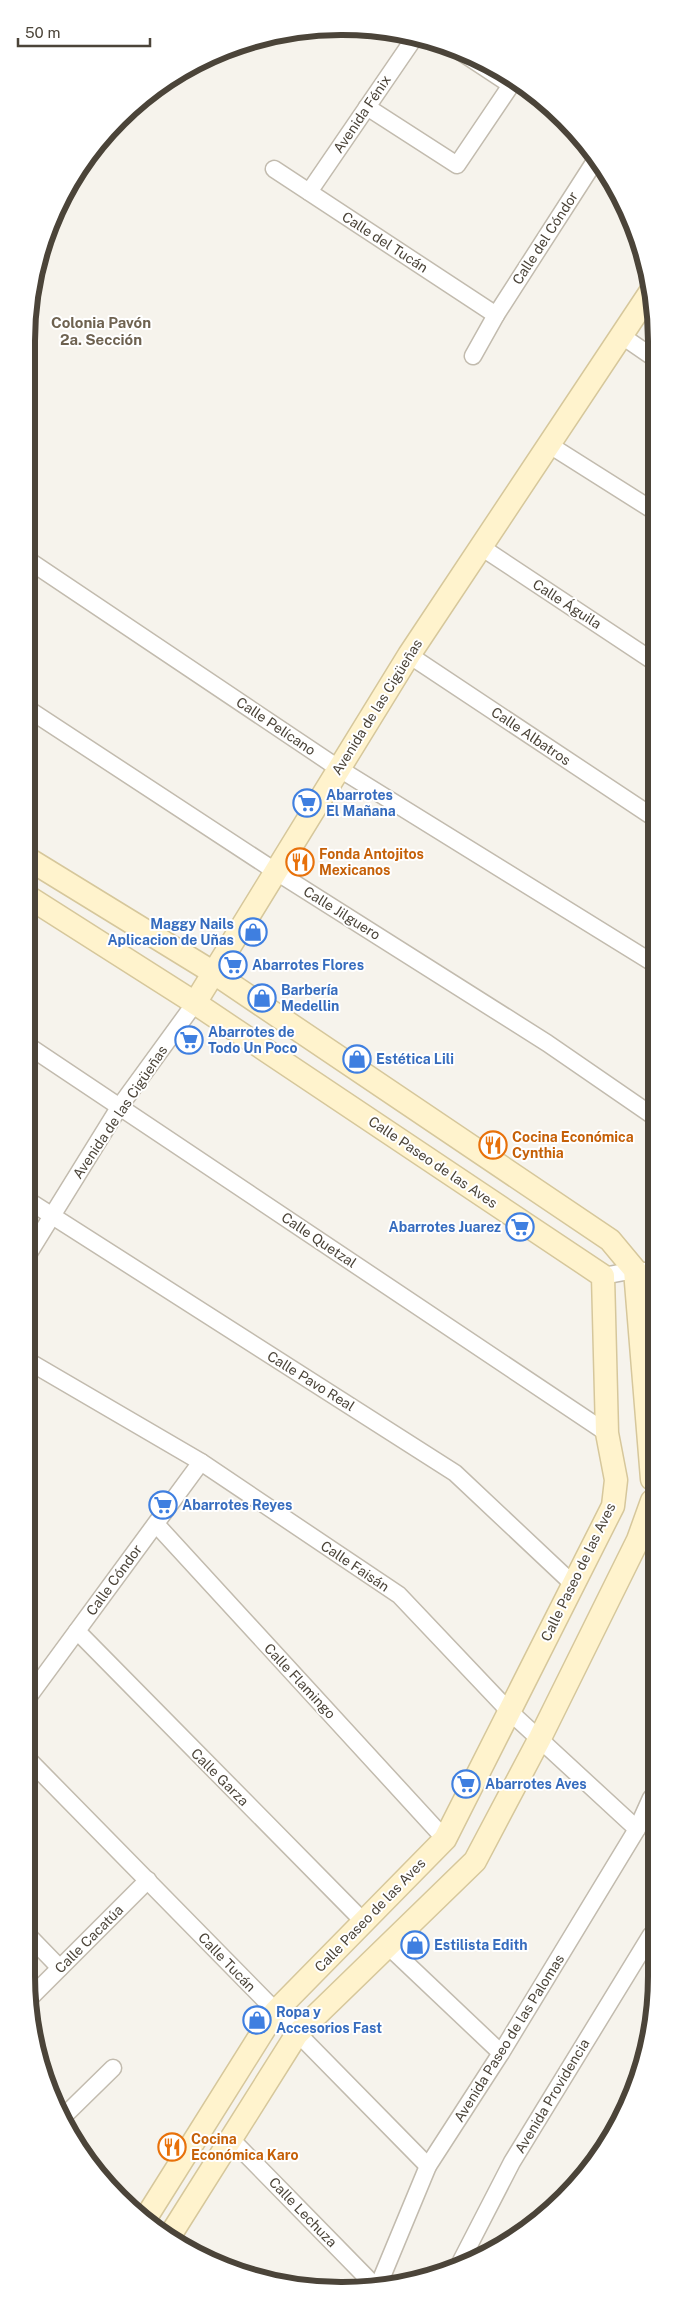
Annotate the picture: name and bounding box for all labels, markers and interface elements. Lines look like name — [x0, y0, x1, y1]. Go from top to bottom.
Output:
scale bar — [18, 15, 150, 47]
text: 50 m — [25, 24, 60, 41]
street label: Avenida Fénix — [330, 72, 394, 156]
street label: Calle del Cóndor — [509, 189, 581, 287]
street label: Calle del Tucán — [339, 208, 431, 276]
district label: Colonia Pavón 2a. Sección — [51, 314, 151, 348]
street label: Calle Águila — [530, 575, 605, 632]
street label: Avenida de las Cigüeñas — [329, 636, 425, 778]
street label: Calle Pelícano — [233, 694, 319, 758]
street label: Calle Albatros — [488, 704, 574, 768]
place label: Abarrotes El Mañana — [326, 787, 396, 819]
supermarket icon: Abarrotes El Mañana — [292, 788, 322, 818]
place label: Fonda Antojitos Mexicanos — [319, 846, 424, 878]
restaurant icon: Fonda Antojitos Mexicanos — [285, 847, 315, 877]
street label: Calle Jilguero — [301, 883, 383, 943]
place label: Maggy Nails Aplicacion de Uñas — [107, 916, 234, 948]
shop icon: Maggy Nails Aplicacion de Uñas — [238, 917, 268, 947]
supermarket icon: Abarrotes Flores — [218, 950, 248, 980]
place label: Abarrotes Flores — [252, 957, 364, 973]
place label: Barbería Medellin — [281, 982, 339, 1014]
shop icon: Barbería Medellin — [247, 983, 277, 1013]
place label: Abarrotes de Todo Un Poco — [208, 1024, 298, 1056]
supermarket icon: Abarrotes de Todo Un Poco — [174, 1025, 204, 1055]
street label: Avenida de las Cigüeñas — [69, 1042, 171, 1182]
shop icon: Estética Lili — [342, 1044, 372, 1074]
place label: Estética Lili — [376, 1051, 454, 1067]
street label: Calle Paseo de las Aves — [366, 1113, 500, 1211]
place label: Cocina Económica Cynthia — [512, 1129, 634, 1161]
restaurant icon: Cocina Económica Cynthia — [478, 1130, 508, 1160]
street label: Calle Quetzal — [279, 1209, 359, 1271]
supermarket icon: Abarrotes Juarez — [505, 1212, 535, 1242]
place label: Abarrotes Juarez — [389, 1219, 501, 1235]
street label: Calle Pavo Real — [264, 1348, 358, 1414]
supermarket icon: Abarrotes Reyes — [148, 1490, 178, 1520]
place label: Abarrotes Reyes — [182, 1497, 292, 1513]
street label: Calle Paseo de las Aves — [538, 1500, 618, 1644]
street label: Calle Faisán — [318, 1537, 392, 1595]
street label: Calle Cóndor — [83, 1541, 145, 1619]
street label: Calle Flamingo — [261, 1640, 339, 1722]
street label: Calle Garza — [188, 1745, 252, 1809]
supermarket icon: Abarrotes Aves — [451, 1769, 481, 1799]
place label: Abarrotes Aves — [485, 1776, 587, 1792]
street label: Calle Paseo de las Aves — [312, 1855, 428, 1975]
street label: Calle Cacatúa — [52, 1902, 126, 1976]
street label: Calle Tucán — [195, 1929, 259, 1995]
shop icon: Estilista Edith — [400, 1930, 430, 1960]
place label: Estilista Edith — [434, 1937, 528, 1953]
street label: Avenida Paseo de las Palomas — [451, 1951, 567, 2125]
place label: Ropa y Accesorios Fast — [276, 2004, 382, 2036]
shop icon: Ropa y Accesorios Fast — [242, 2005, 272, 2035]
street label: Avenida Providencia — [511, 2036, 593, 2156]
place label: Cocina Económica Karo — [191, 2131, 298, 2163]
restaurant icon: Cocina Económica Karo — [157, 2132, 187, 2162]
street label: Calle Lechuza — [266, 2174, 340, 2250]

